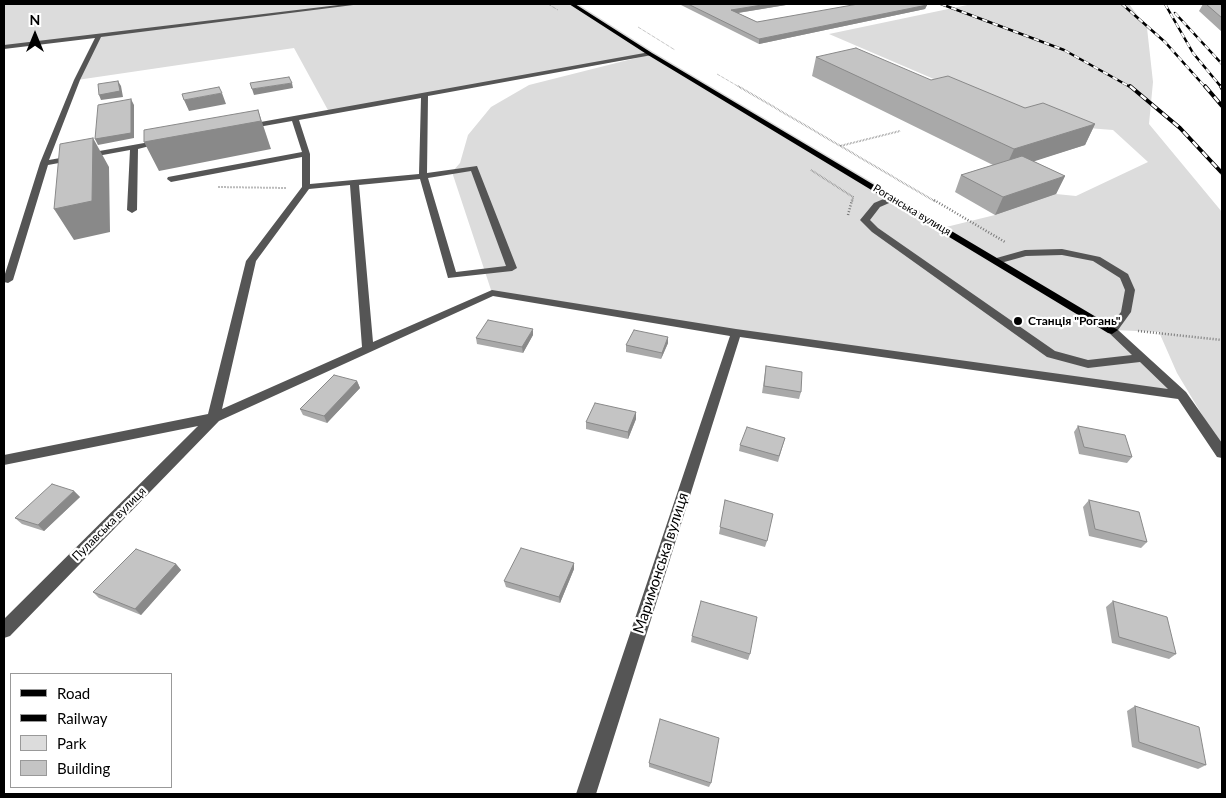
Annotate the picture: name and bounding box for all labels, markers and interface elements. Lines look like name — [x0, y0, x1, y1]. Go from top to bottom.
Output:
north arrow — [10, 10, 60, 60]
text: N — [30, 11, 40, 28]
street label: Роганська вулиця — [871, 182, 953, 238]
place label: Станція "Рогань" — [1028, 314, 1121, 328]
marker: Станція "Рогань" — [1012, 315, 1024, 327]
street label: Пулавська вулиця — [69, 484, 149, 564]
street label: Маримонська вулиця — [630, 490, 692, 636]
legend — [10, 673, 172, 788]
text: Road — [57, 684, 90, 702]
text: Railway — [57, 709, 108, 727]
text: Park — [57, 734, 86, 752]
text: Building — [57, 759, 110, 777]

